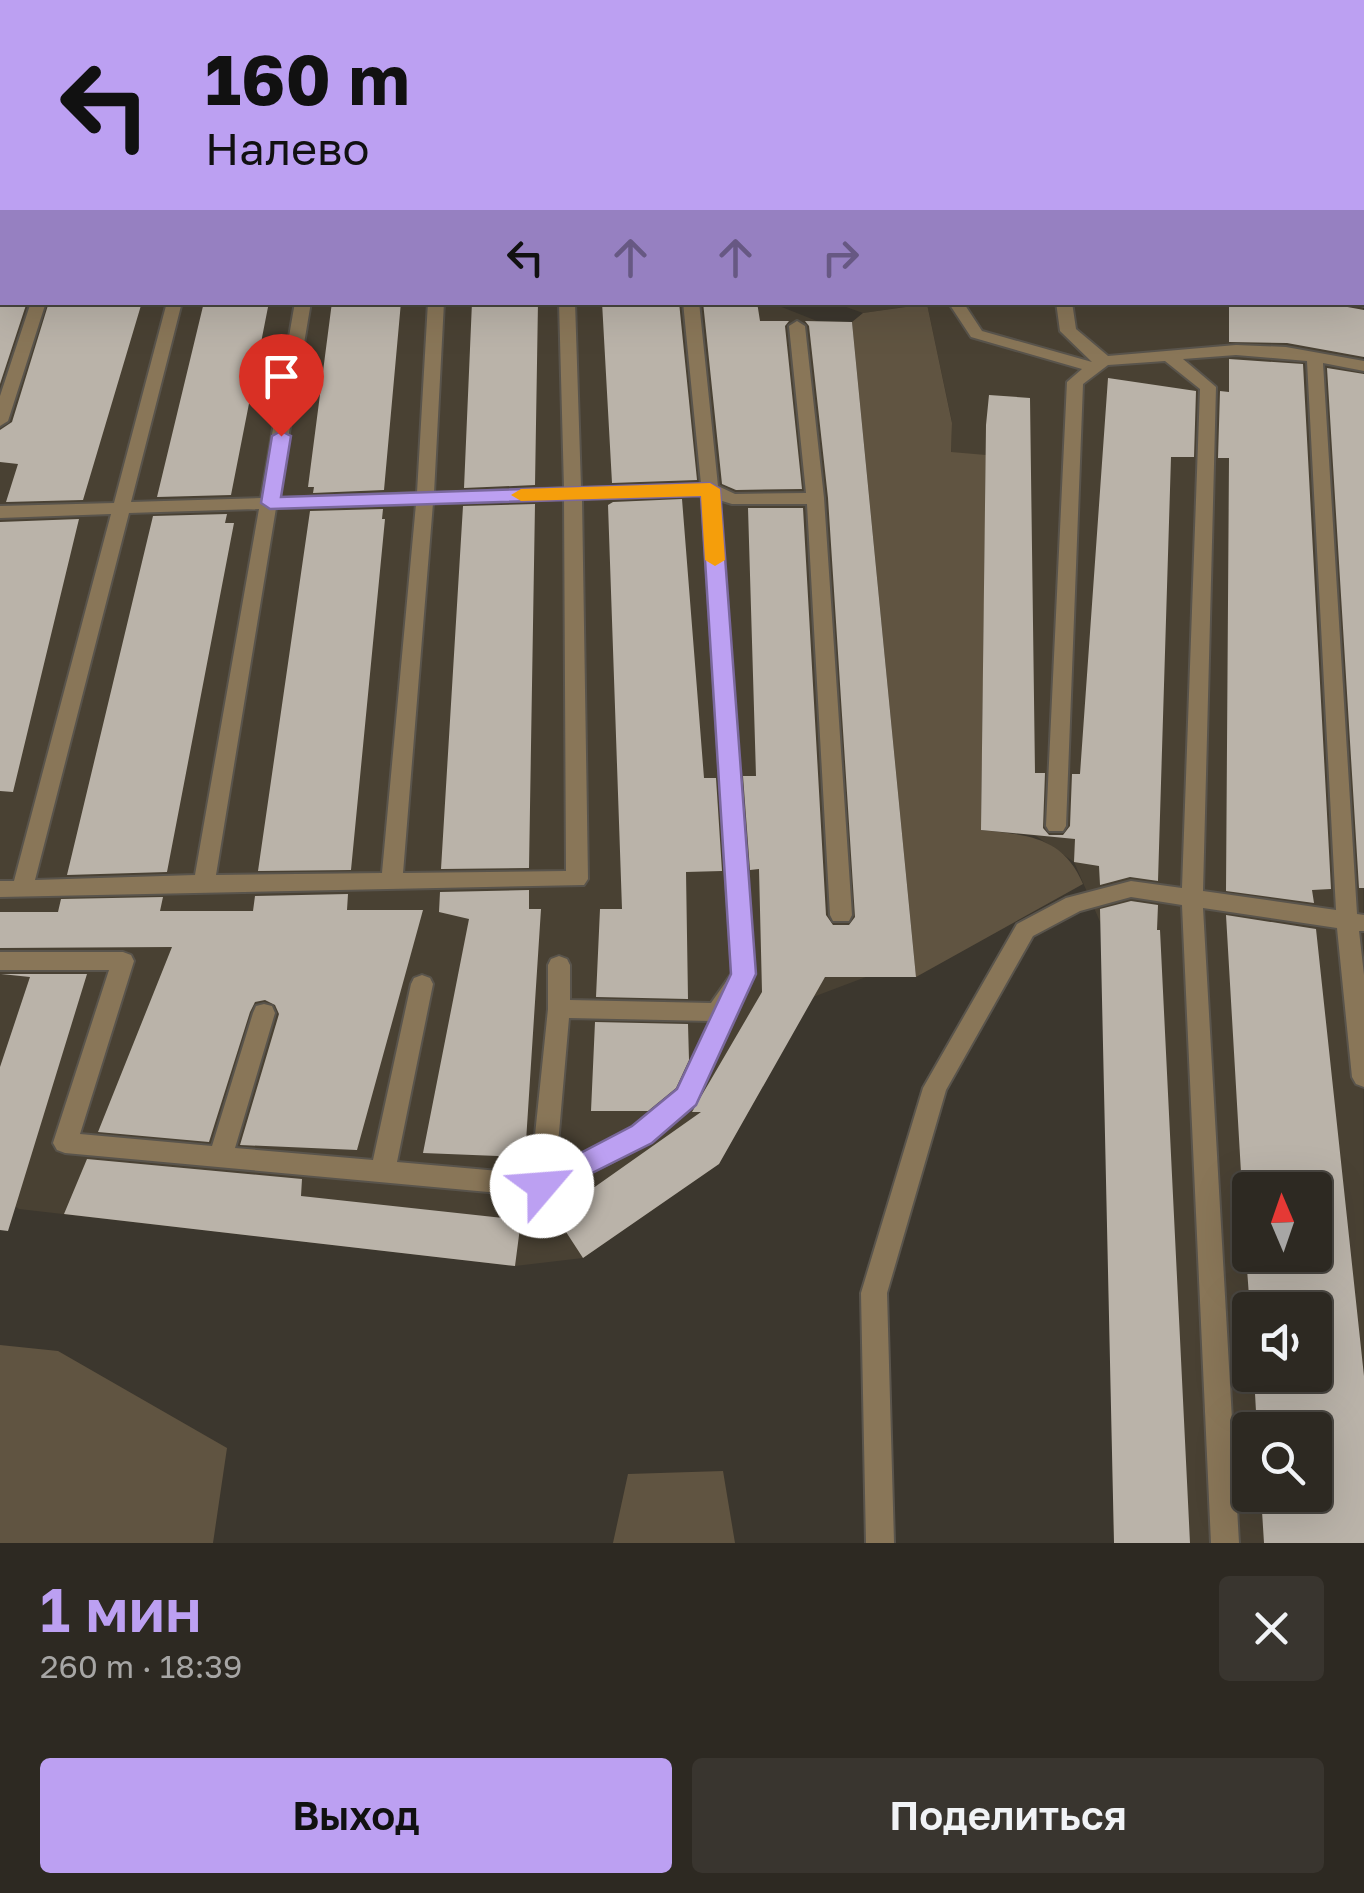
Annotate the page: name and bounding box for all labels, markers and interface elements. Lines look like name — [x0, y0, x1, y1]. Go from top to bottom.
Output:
text: 160 m — [205, 36, 410, 120]
icon: left — [40, 40, 170, 170]
text: Налево — [205, 121, 369, 175]
icon: left — [498, 230, 553, 285]
icon: ahead — [603, 230, 658, 285]
icon: ahead — [708, 230, 763, 285]
icon: right — [813, 230, 868, 285]
pin — [239, 334, 324, 437]
icon: arrive — [254, 349, 309, 404]
position arrow — [490, 1134, 594, 1238]
north arrow — [1232, 1172, 1332, 1272]
map controls — [1232, 1172, 1332, 1512]
button: sound — [1232, 1292, 1332, 1392]
button: search — [1232, 1412, 1332, 1512]
text: 1 мин — [40, 1573, 202, 1645]
button: close — [1219, 1576, 1324, 1681]
text: 260 m · 18:39 — [40, 1647, 242, 1685]
button: Выход — [40, 1758, 672, 1873]
button: Поделиться — [692, 1758, 1324, 1873]

